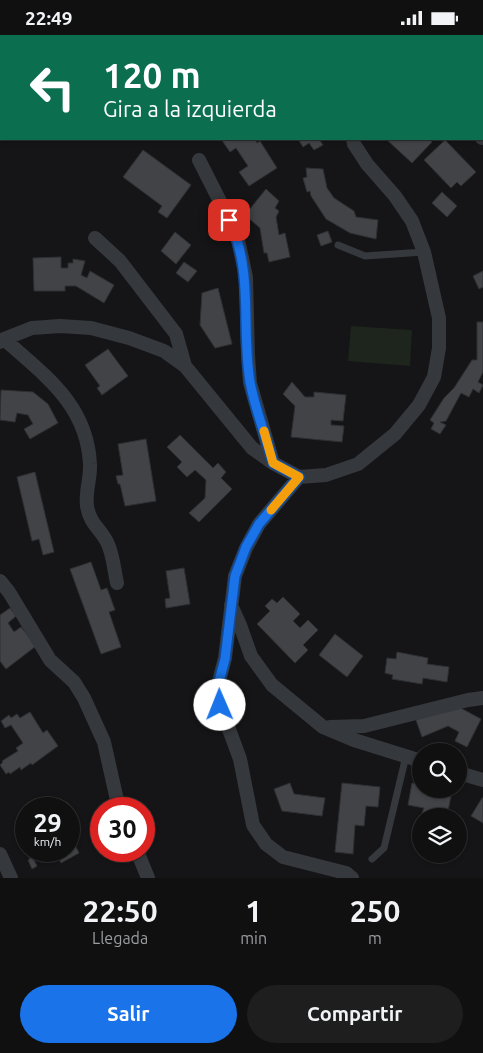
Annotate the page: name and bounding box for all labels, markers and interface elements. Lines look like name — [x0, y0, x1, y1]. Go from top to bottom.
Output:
text: 22:49 — [25, 7, 73, 29]
icon: left — [20, 55, 85, 120]
text: 120 m — [103, 55, 201, 95]
text: Gira a la izquierda — [103, 96, 277, 121]
pin — [208, 199, 250, 241]
icon: arrive — [215, 206, 243, 234]
position arrow — [193, 678, 245, 730]
map controls — [412, 743, 467, 863]
button: search — [412, 743, 467, 798]
speed limit sign: 30 — [90, 797, 155, 862]
button: layers — [412, 808, 467, 863]
text: 29 — [33, 809, 62, 837]
text: km/h — [34, 835, 61, 848]
text: 22:50 — [83, 894, 158, 928]
text: 1 — [245, 894, 262, 928]
text: 250 — [350, 894, 400, 928]
text: Llegada — [92, 929, 148, 947]
text: min — [240, 929, 267, 947]
text: m — [368, 929, 382, 947]
button: Salir — [20, 985, 237, 1043]
button: Compartir — [247, 985, 463, 1043]

